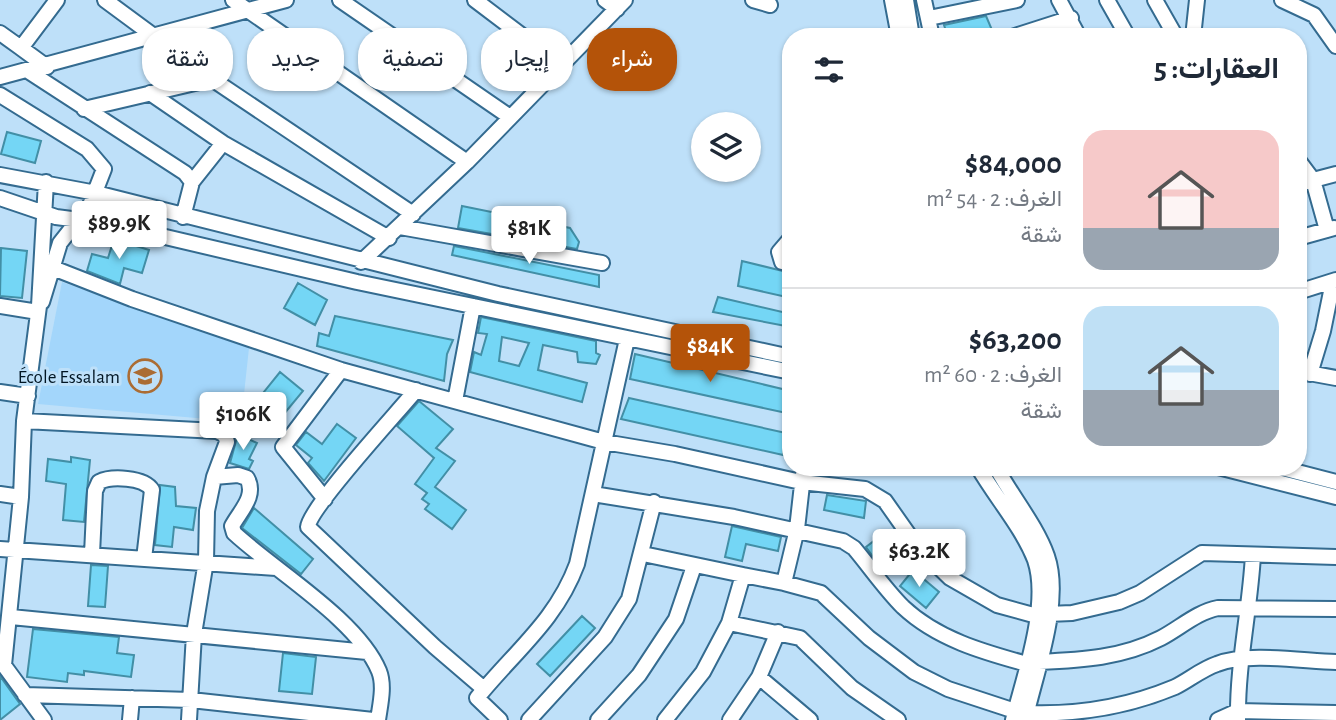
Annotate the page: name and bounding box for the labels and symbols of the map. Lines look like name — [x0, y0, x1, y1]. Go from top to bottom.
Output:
pin: $89.9K — [62, 202, 176, 261]
pin: $81K — [488, 206, 570, 266]
pin: $84K — [669, 324, 751, 384]
school or university icon: École Essalam — [126, 357, 164, 395]
place label: École Essalam — [18, 366, 120, 387]
pin: $106K — [194, 392, 292, 452]
pin: $63.2K — [862, 530, 976, 589]

